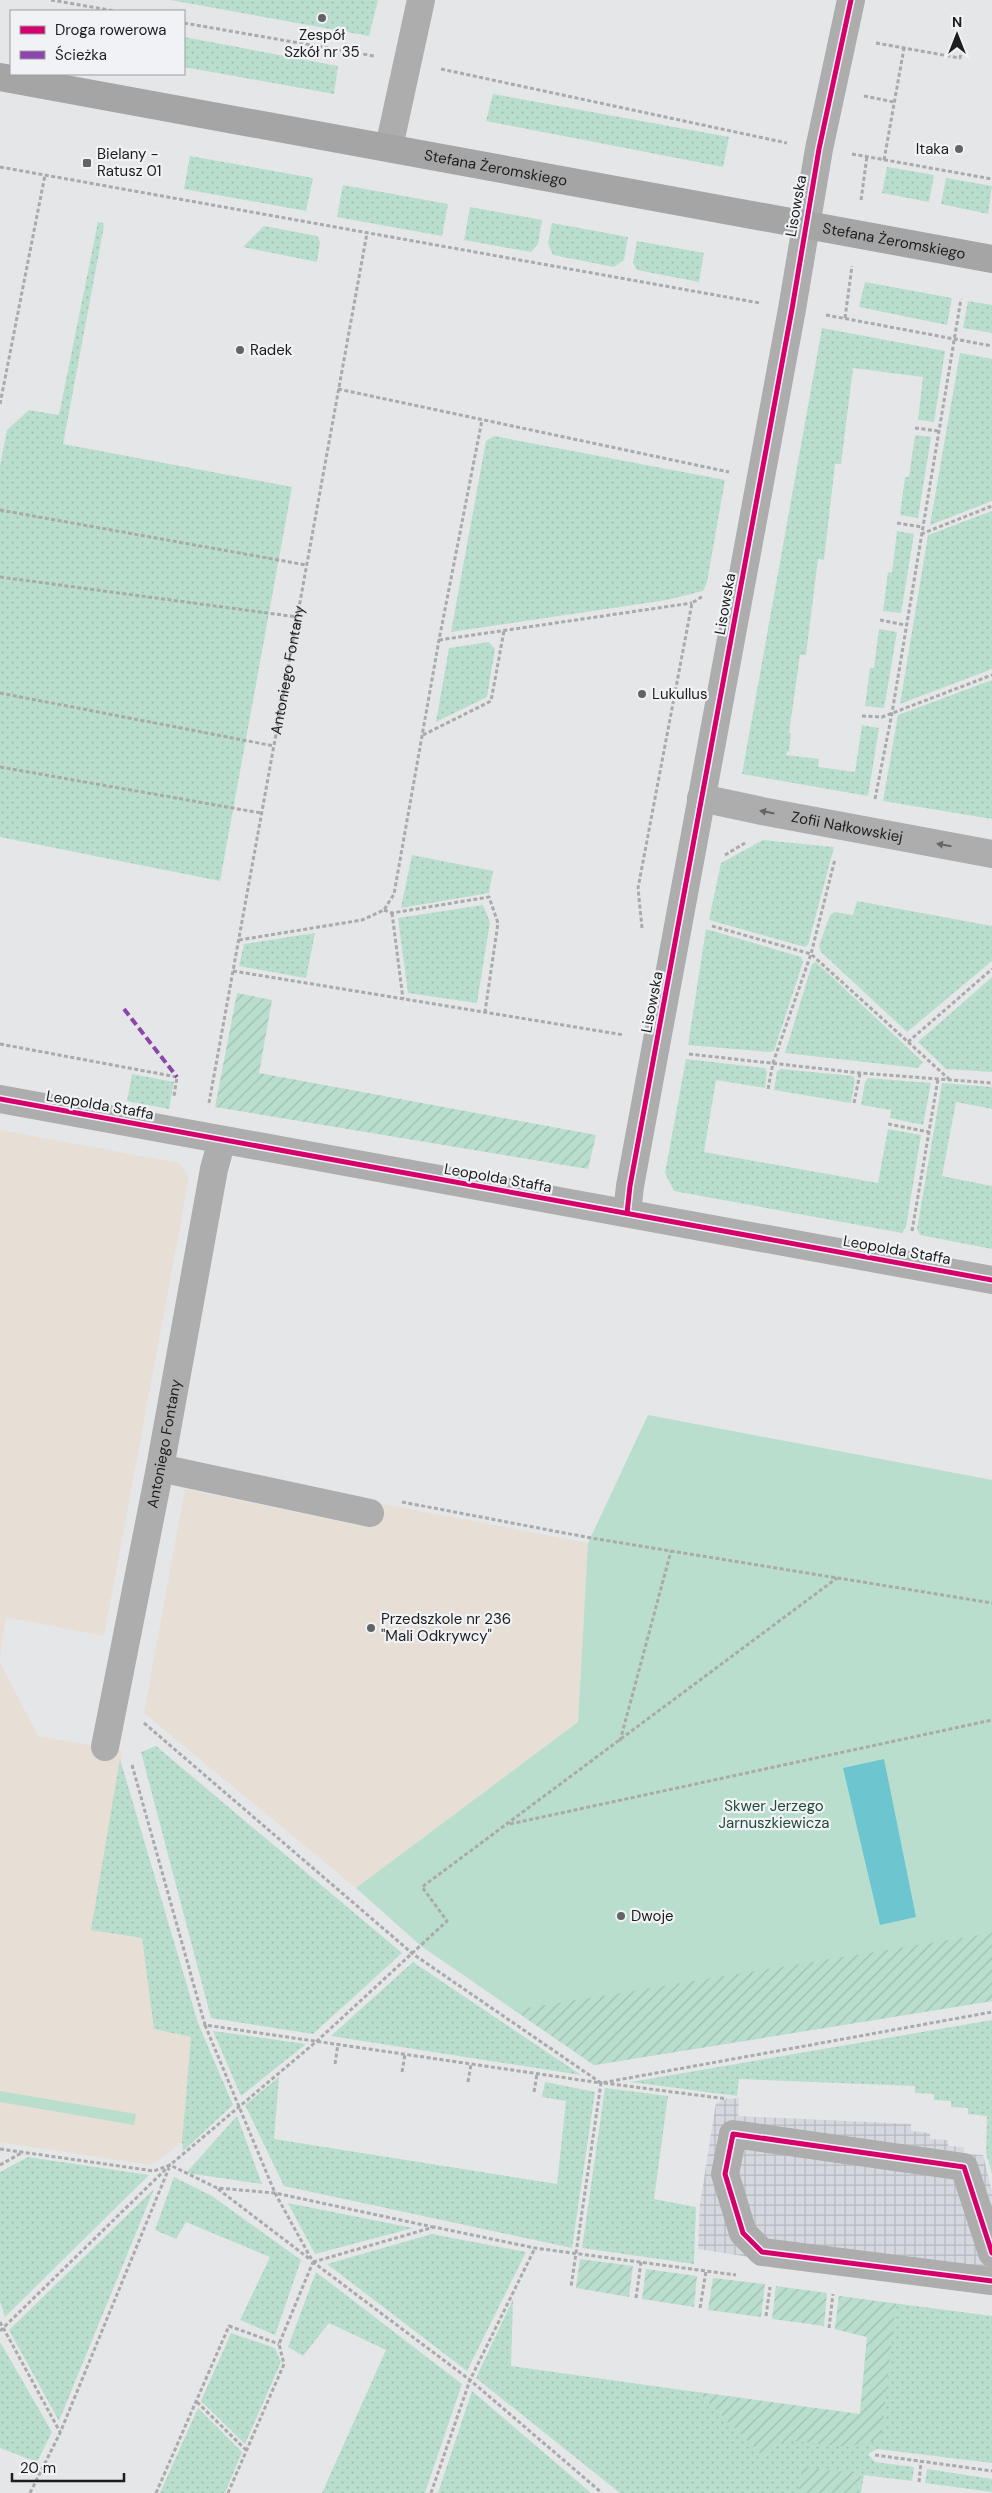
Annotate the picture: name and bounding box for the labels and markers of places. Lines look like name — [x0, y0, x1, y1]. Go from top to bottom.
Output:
marker: Zespół Szkół nr 35 — [316, 12, 328, 24]
place label: Zespół Szkół nr 35 — [284, 25, 360, 62]
place label: Itaka — [916, 139, 949, 159]
marker: Itaka — [953, 143, 965, 155]
place label: Bielany - Ratusz 01 — [97, 144, 161, 181]
marker: Bielany - Ratusz 01 — [81, 157, 93, 169]
place label: Radek — [250, 340, 293, 360]
marker: Radek — [234, 344, 246, 356]
place label: Lukullus — [652, 684, 707, 704]
marker: Lukullus — [636, 688, 648, 700]
place label: Przedszkole nr 236 "Mali Odkrywcy" — [381, 1609, 511, 1646]
marker: Przedszkole nr 236 "Mali Odkrywcy" — [365, 1622, 377, 1634]
place label: Dwoje — [631, 1906, 674, 1926]
marker: Dwoje — [615, 1910, 627, 1922]

